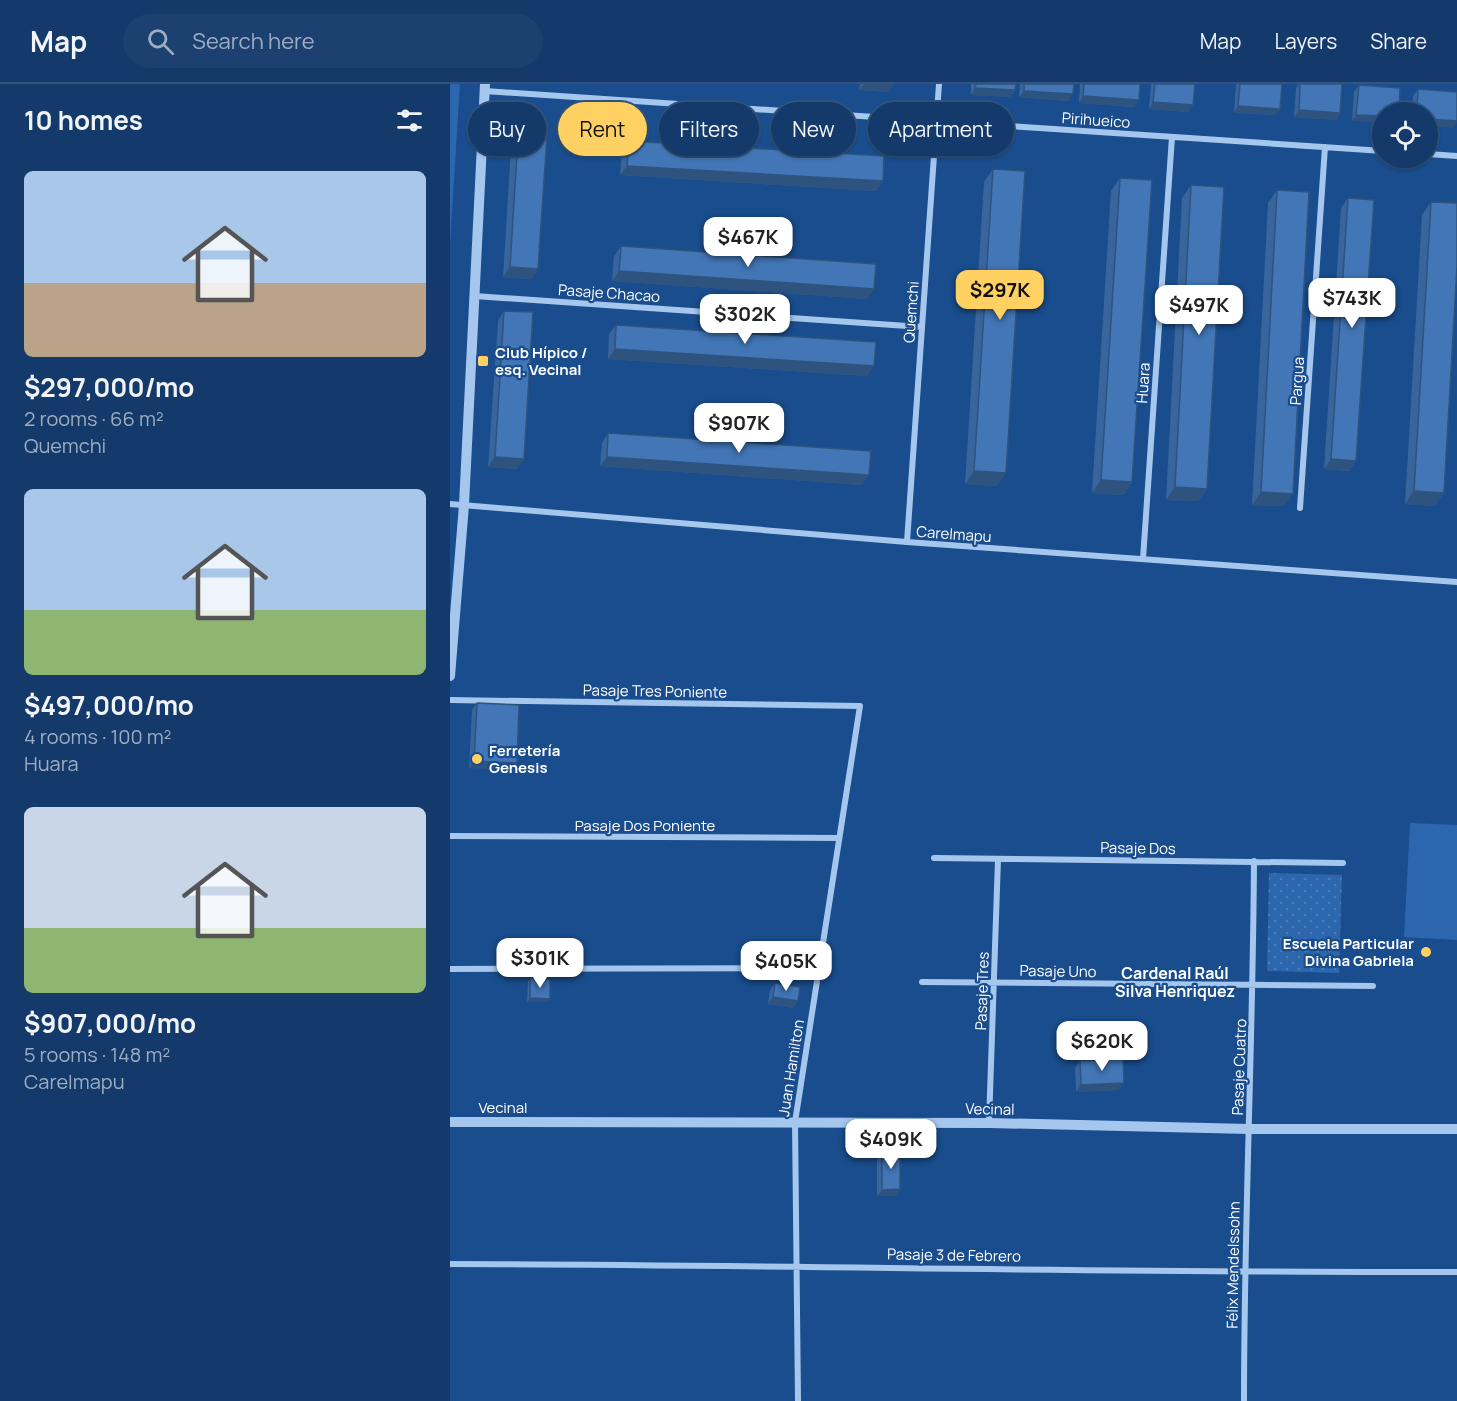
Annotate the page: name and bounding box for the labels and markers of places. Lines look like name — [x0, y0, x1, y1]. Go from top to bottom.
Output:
pin: $467K — [706, 217, 790, 268]
pin: $297K — [958, 270, 1042, 321]
pin: $743K — [1310, 278, 1394, 329]
pin: $497K — [1157, 285, 1241, 336]
pin: $302K — [703, 294, 787, 345]
place label: Club Hípico / esq. Vecinal — [495, 342, 588, 380]
marker: Club Hípico / esq. Vecinal — [476, 354, 490, 368]
pin: $907K — [697, 403, 781, 454]
place label: Ferretería Genesis — [489, 740, 560, 778]
marker: Ferretería Genesis — [470, 752, 484, 766]
place label: Escuela Particular Divina Gabriela — [1283, 933, 1414, 971]
pin: $301K — [498, 938, 582, 989]
pin: $405K — [744, 941, 828, 992]
marker: Escuela Particular Divina Gabriela — [1419, 945, 1433, 959]
pin: $620K — [1060, 1021, 1144, 1072]
pin: $409K — [849, 1119, 933, 1170]

